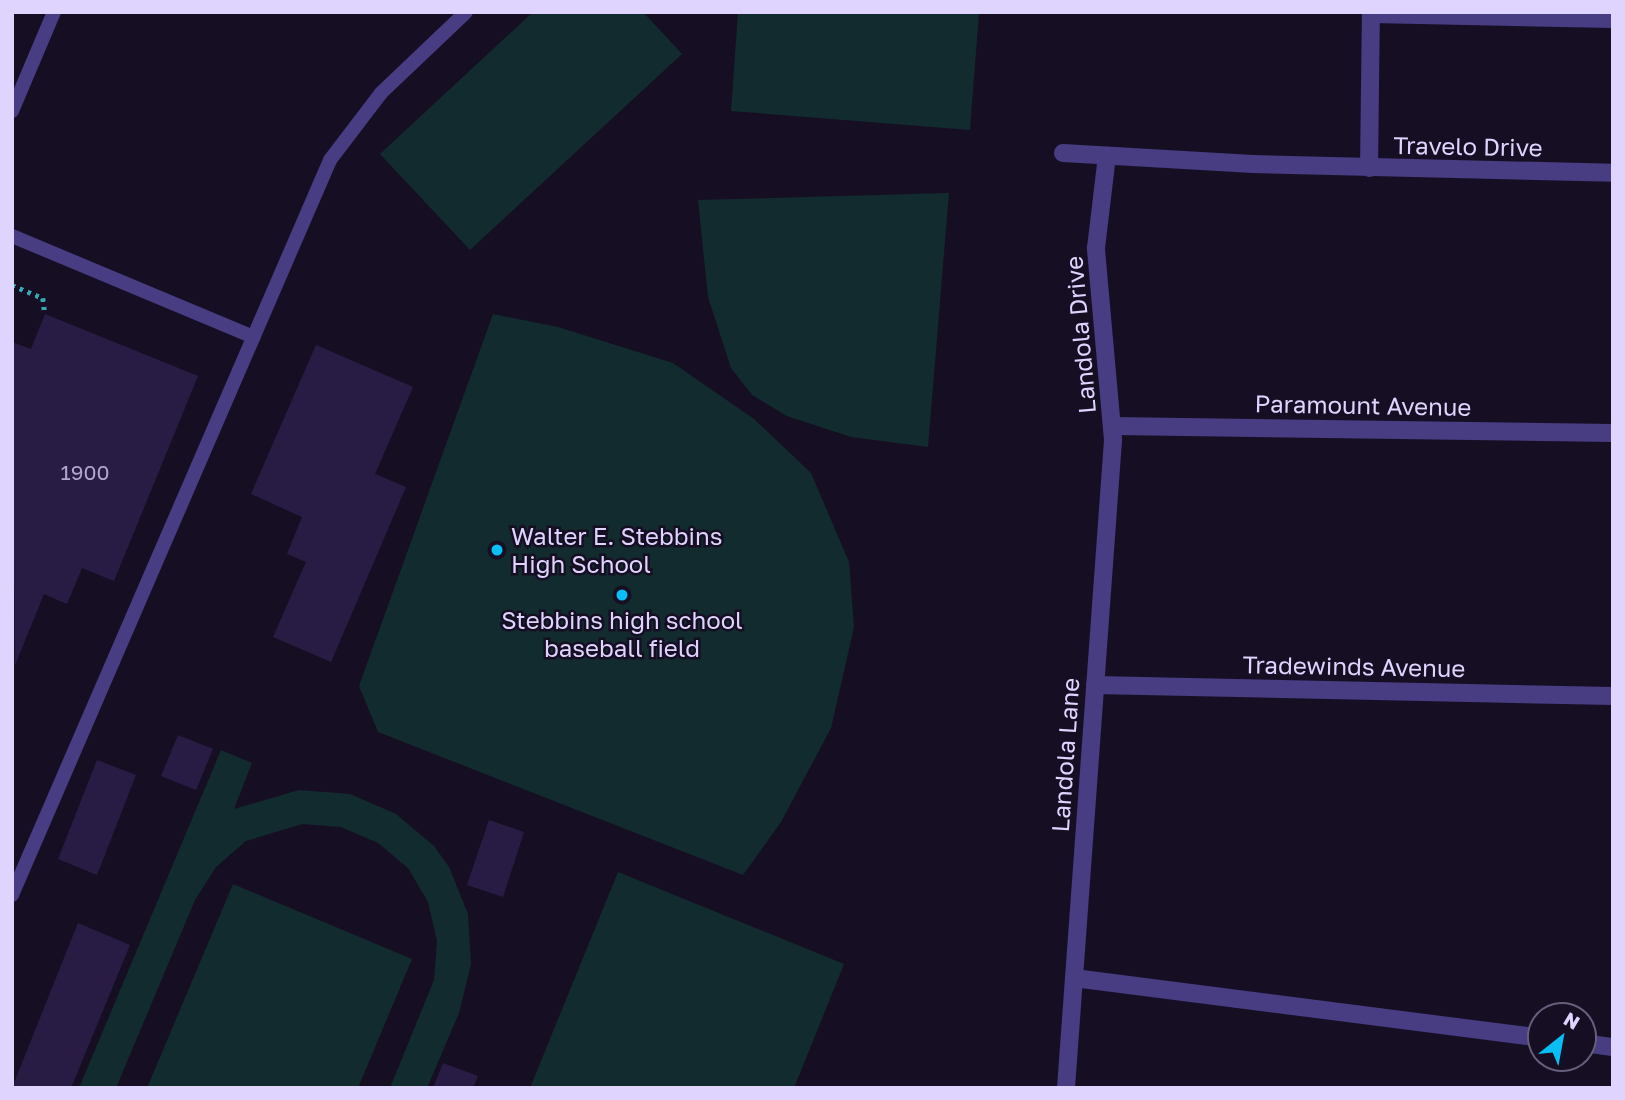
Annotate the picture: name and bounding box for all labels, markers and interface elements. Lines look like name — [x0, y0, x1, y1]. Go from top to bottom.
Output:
street label: Travelo Drive — [1393, 130, 1543, 162]
street label: Landola Drive — [1059, 255, 1101, 415]
street label: Paramount Avenue — [1254, 389, 1472, 421]
house number: 1900 — [61, 459, 109, 485]
place label: Walter E. Stebbins High School — [511, 522, 722, 578]
marker: Walter E. Stebbins High School — [489, 542, 505, 558]
marker: Stebbins high school baseball field — [614, 587, 630, 603]
place label: Stebbins high school baseball field — [501, 606, 743, 662]
street label: Tradewinds Avenue — [1242, 650, 1466, 682]
street label: Landola Lane — [1045, 677, 1085, 833]
north arrow — [1527, 1002, 1597, 1072]
text: N — [1560, 1007, 1584, 1034]

